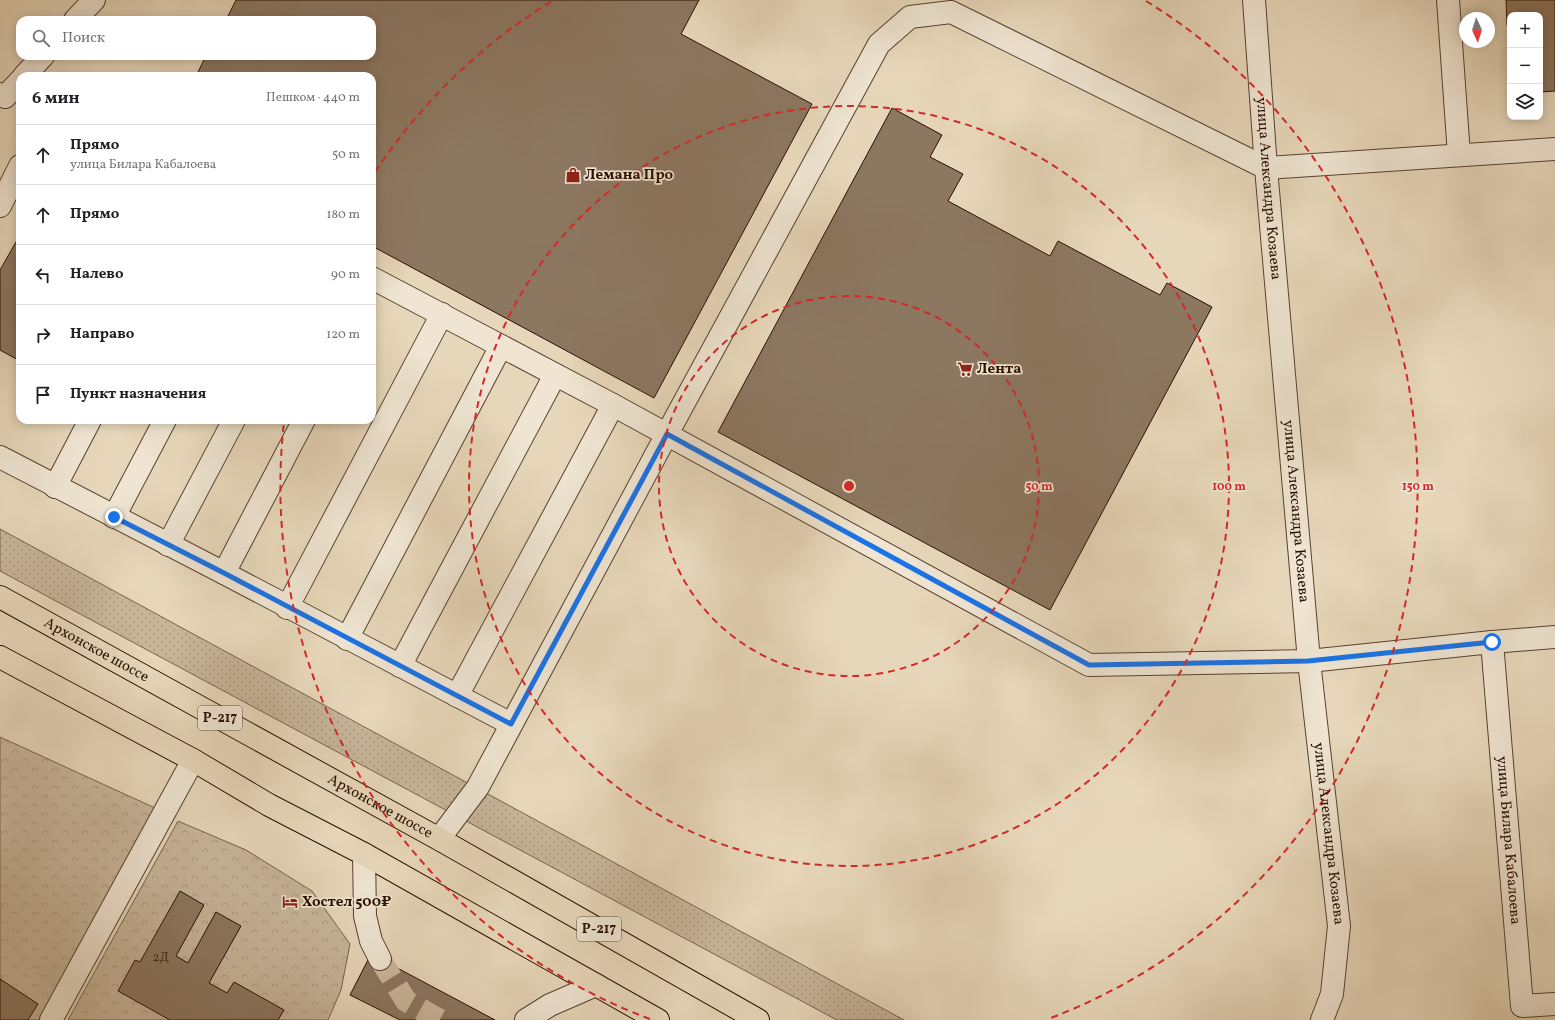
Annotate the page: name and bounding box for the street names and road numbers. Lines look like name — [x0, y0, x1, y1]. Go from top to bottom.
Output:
street label: улица Александра Козаева — [1250, 96, 1286, 281]
street label: улица Александра Козаева — [1278, 419, 1314, 603]
street label: Архонское шоссе — [40, 613, 153, 688]
road number: Р-217 — [198, 706, 242, 730]
street label: улица Александра Козаева — [1308, 741, 1349, 926]
street label: улица Билара Кабалоева — [1491, 755, 1526, 925]
street label: Архонское шоссе — [324, 769, 436, 844]
road number: Р-217 — [577, 917, 621, 941]

